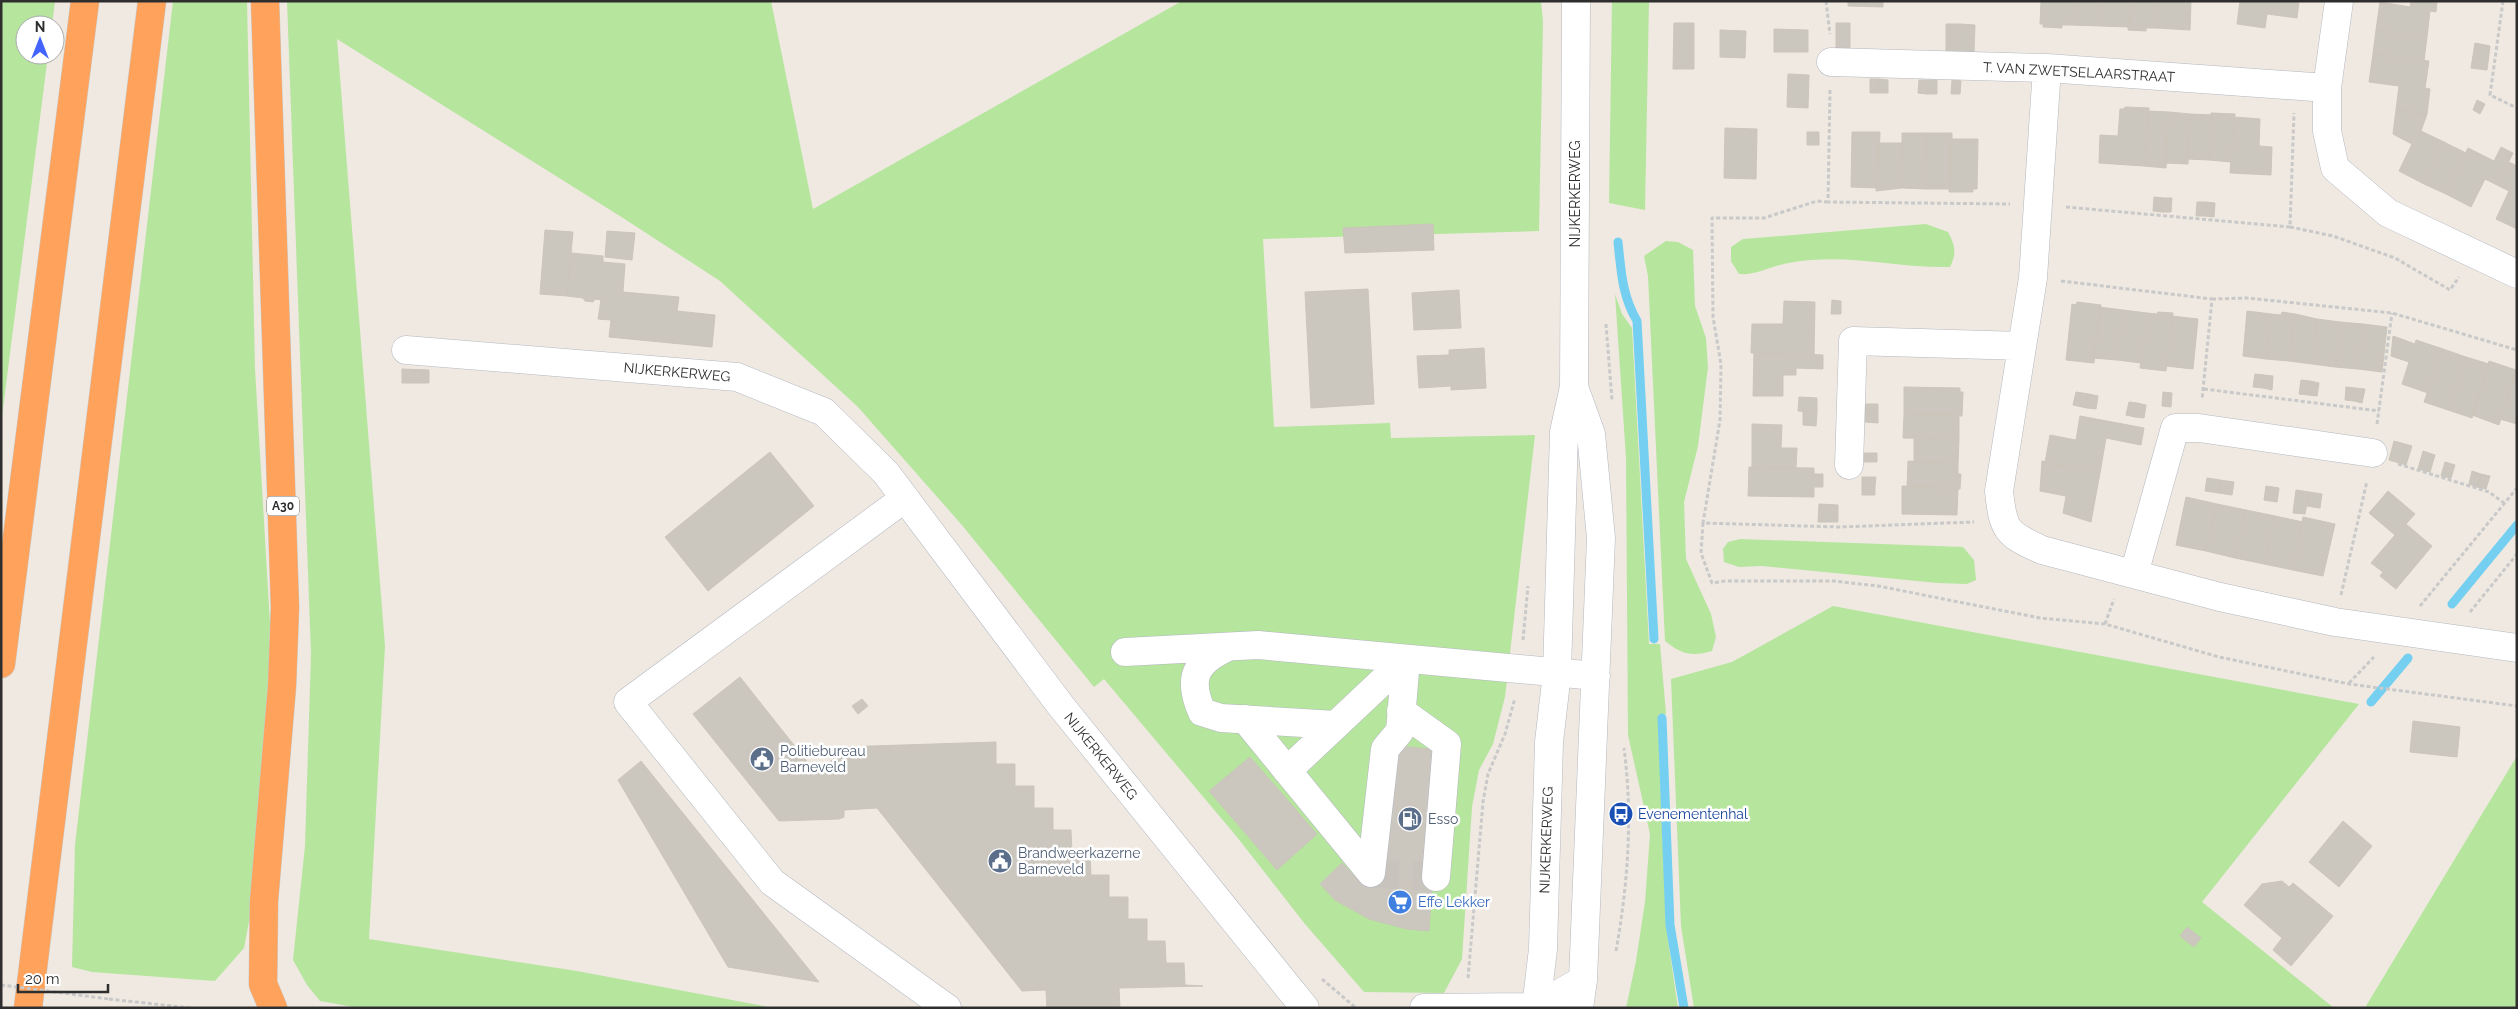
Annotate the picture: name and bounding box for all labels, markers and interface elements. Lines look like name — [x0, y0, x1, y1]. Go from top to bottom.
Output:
north arrow — [15, 15, 65, 65]
text: N — [35, 19, 45, 35]
street label: T. VAN ZWETSELAARSTRAAT — [1983, 59, 2176, 85]
street label: NIJKERKERWEG — [1567, 140, 1583, 248]
street label: NIJKERKERWEG — [623, 359, 731, 385]
road number: A30 — [267, 496, 299, 516]
street label: NIJKERKERWEG — [1061, 709, 1141, 803]
place label: Politiebureau Barneveld — [780, 743, 866, 775]
public building icon: Politiebureau Barneveld — [749, 746, 775, 772]
street label: NIJKERKERWEG — [1536, 786, 1556, 894]
bus stop icon: Evenementenhal — [1608, 801, 1634, 827]
fuel station icon: Esso — [1397, 806, 1423, 832]
place label: Evenementenhal — [1638, 806, 1748, 822]
place label: Esso — [1428, 811, 1458, 827]
place label: Brandweerkazerne Barneveld — [1018, 845, 1140, 877]
public building icon: Brandweerkazerne Barneveld — [987, 848, 1013, 874]
supermarket icon: Effe Lekker — [1387, 889, 1413, 915]
place label: Effe Lekker — [1418, 894, 1490, 910]
scale bar — [18, 962, 108, 994]
text: 20 m — [25, 970, 60, 988]

